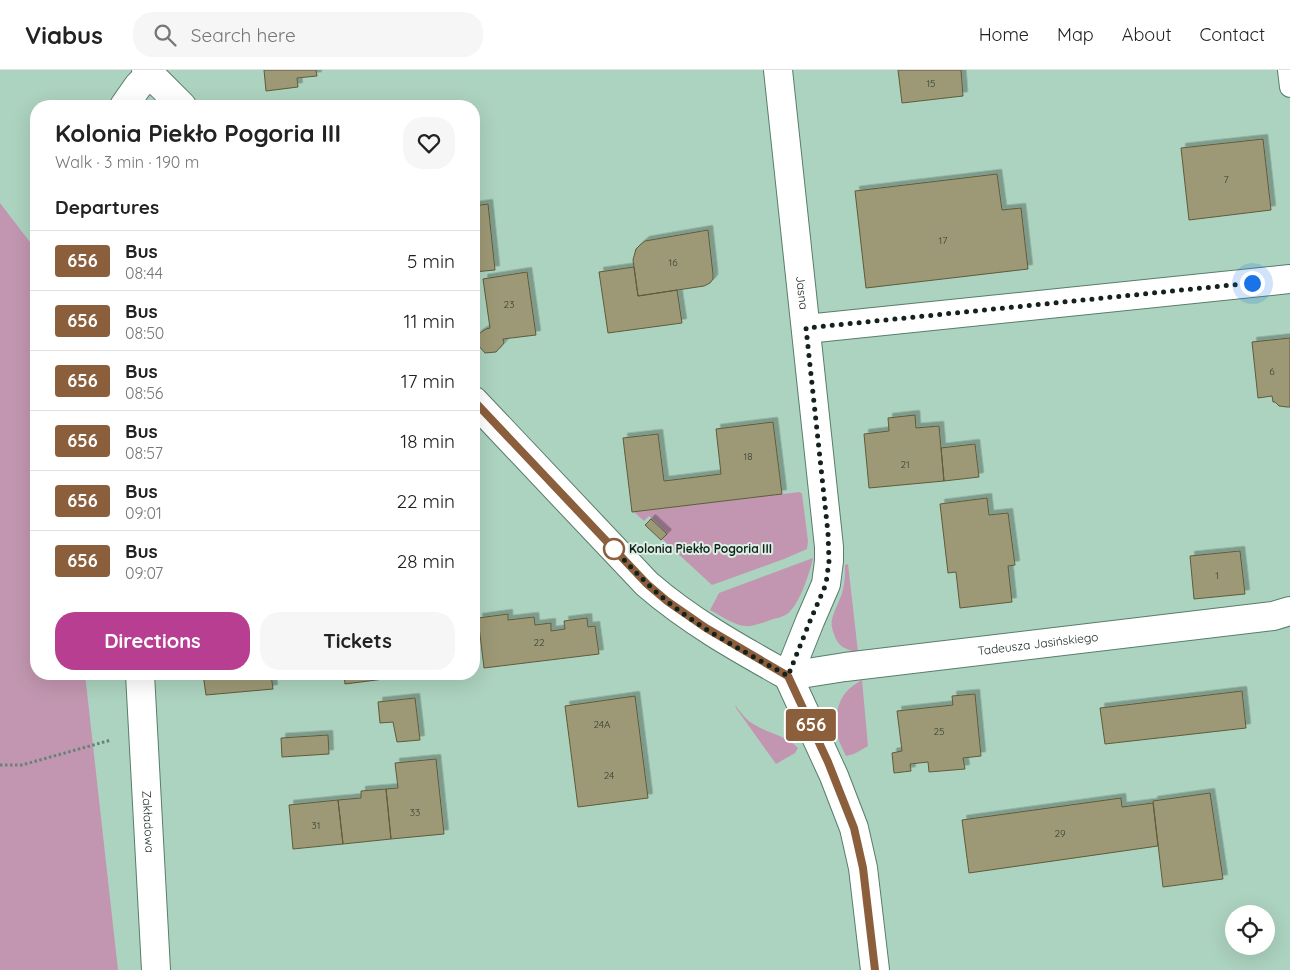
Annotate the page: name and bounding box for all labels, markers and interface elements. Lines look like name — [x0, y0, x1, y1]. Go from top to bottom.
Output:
search box — [133, 12, 483, 57]
text: Viabus — [25, 20, 103, 50]
icon: search — [151, 21, 179, 49]
text: Search here — [191, 23, 296, 47]
text: Home — [979, 23, 1029, 46]
text: Map — [1057, 23, 1094, 46]
text: About — [1122, 23, 1172, 46]
text: Contact — [1200, 23, 1265, 46]
house number: 15 — [926, 77, 936, 90]
button: heart — [403, 117, 455, 169]
text: Kolonia Piekło Pogoria III — [55, 118, 341, 148]
text: Walk · 3 min · 190 m — [55, 152, 199, 172]
house number: 7 — [1223, 173, 1229, 186]
text: Departures — [55, 195, 159, 219]
house number: 17 — [939, 234, 947, 247]
text: Bus — [125, 239, 158, 263]
text: 656 — [67, 249, 98, 272]
text: 5 min — [407, 249, 455, 273]
house number: 16 — [668, 256, 678, 269]
text: 08:44 — [125, 263, 163, 283]
your location — [1240, 271, 1265, 296]
street label: Jasna — [793, 275, 812, 310]
house number: 23 — [504, 298, 514, 311]
text: Bus — [125, 299, 158, 323]
text: 656 — [67, 309, 98, 332]
text: 11 min — [403, 309, 455, 333]
text: 08:50 — [125, 323, 164, 343]
text: Bus — [125, 359, 158, 383]
house number: 6 — [1269, 365, 1275, 378]
text: 656 — [67, 369, 98, 392]
text: 17 min — [401, 369, 455, 393]
text: 08:56 — [125, 383, 163, 403]
text: Bus — [125, 419, 158, 443]
text: 656 — [67, 429, 98, 452]
text: 18 min — [400, 429, 455, 453]
text: 08:57 — [125, 443, 163, 463]
house number: 18 — [743, 450, 753, 463]
house number: 21 — [900, 458, 910, 471]
text: Bus — [125, 479, 158, 503]
text: 656 — [67, 489, 98, 512]
text: 22 min — [396, 489, 455, 513]
text: 09:01 — [125, 503, 162, 523]
marker: Kolonia Piekło Pogoria III — [603, 538, 625, 560]
text: Bus — [125, 539, 158, 563]
place label: Kolonia Piekło Pogoria III — [629, 541, 772, 556]
text: 656 — [67, 549, 98, 572]
text: 28 min — [397, 549, 455, 573]
text: 09:07 — [125, 563, 163, 583]
house number: 1 — [1215, 569, 1219, 582]
button: Directions — [55, 612, 250, 670]
button: Tickets — [260, 612, 455, 670]
street label: Tadeusza Jasińskiego — [977, 629, 1099, 658]
house number: 22 — [533, 636, 545, 649]
line badge: 656 — [782, 709, 840, 741]
text: 656 — [796, 713, 826, 736]
house number: 24A — [593, 718, 611, 731]
house number: 25 — [934, 725, 945, 738]
house number: 24 — [604, 769, 614, 782]
street label: Zakładowa — [139, 790, 158, 853]
house number: 33 — [410, 806, 420, 819]
house number: 31 — [312, 819, 320, 832]
house number: 29 — [1054, 827, 1066, 840]
map controls — [1225, 905, 1275, 955]
button: locate — [1225, 905, 1275, 955]

